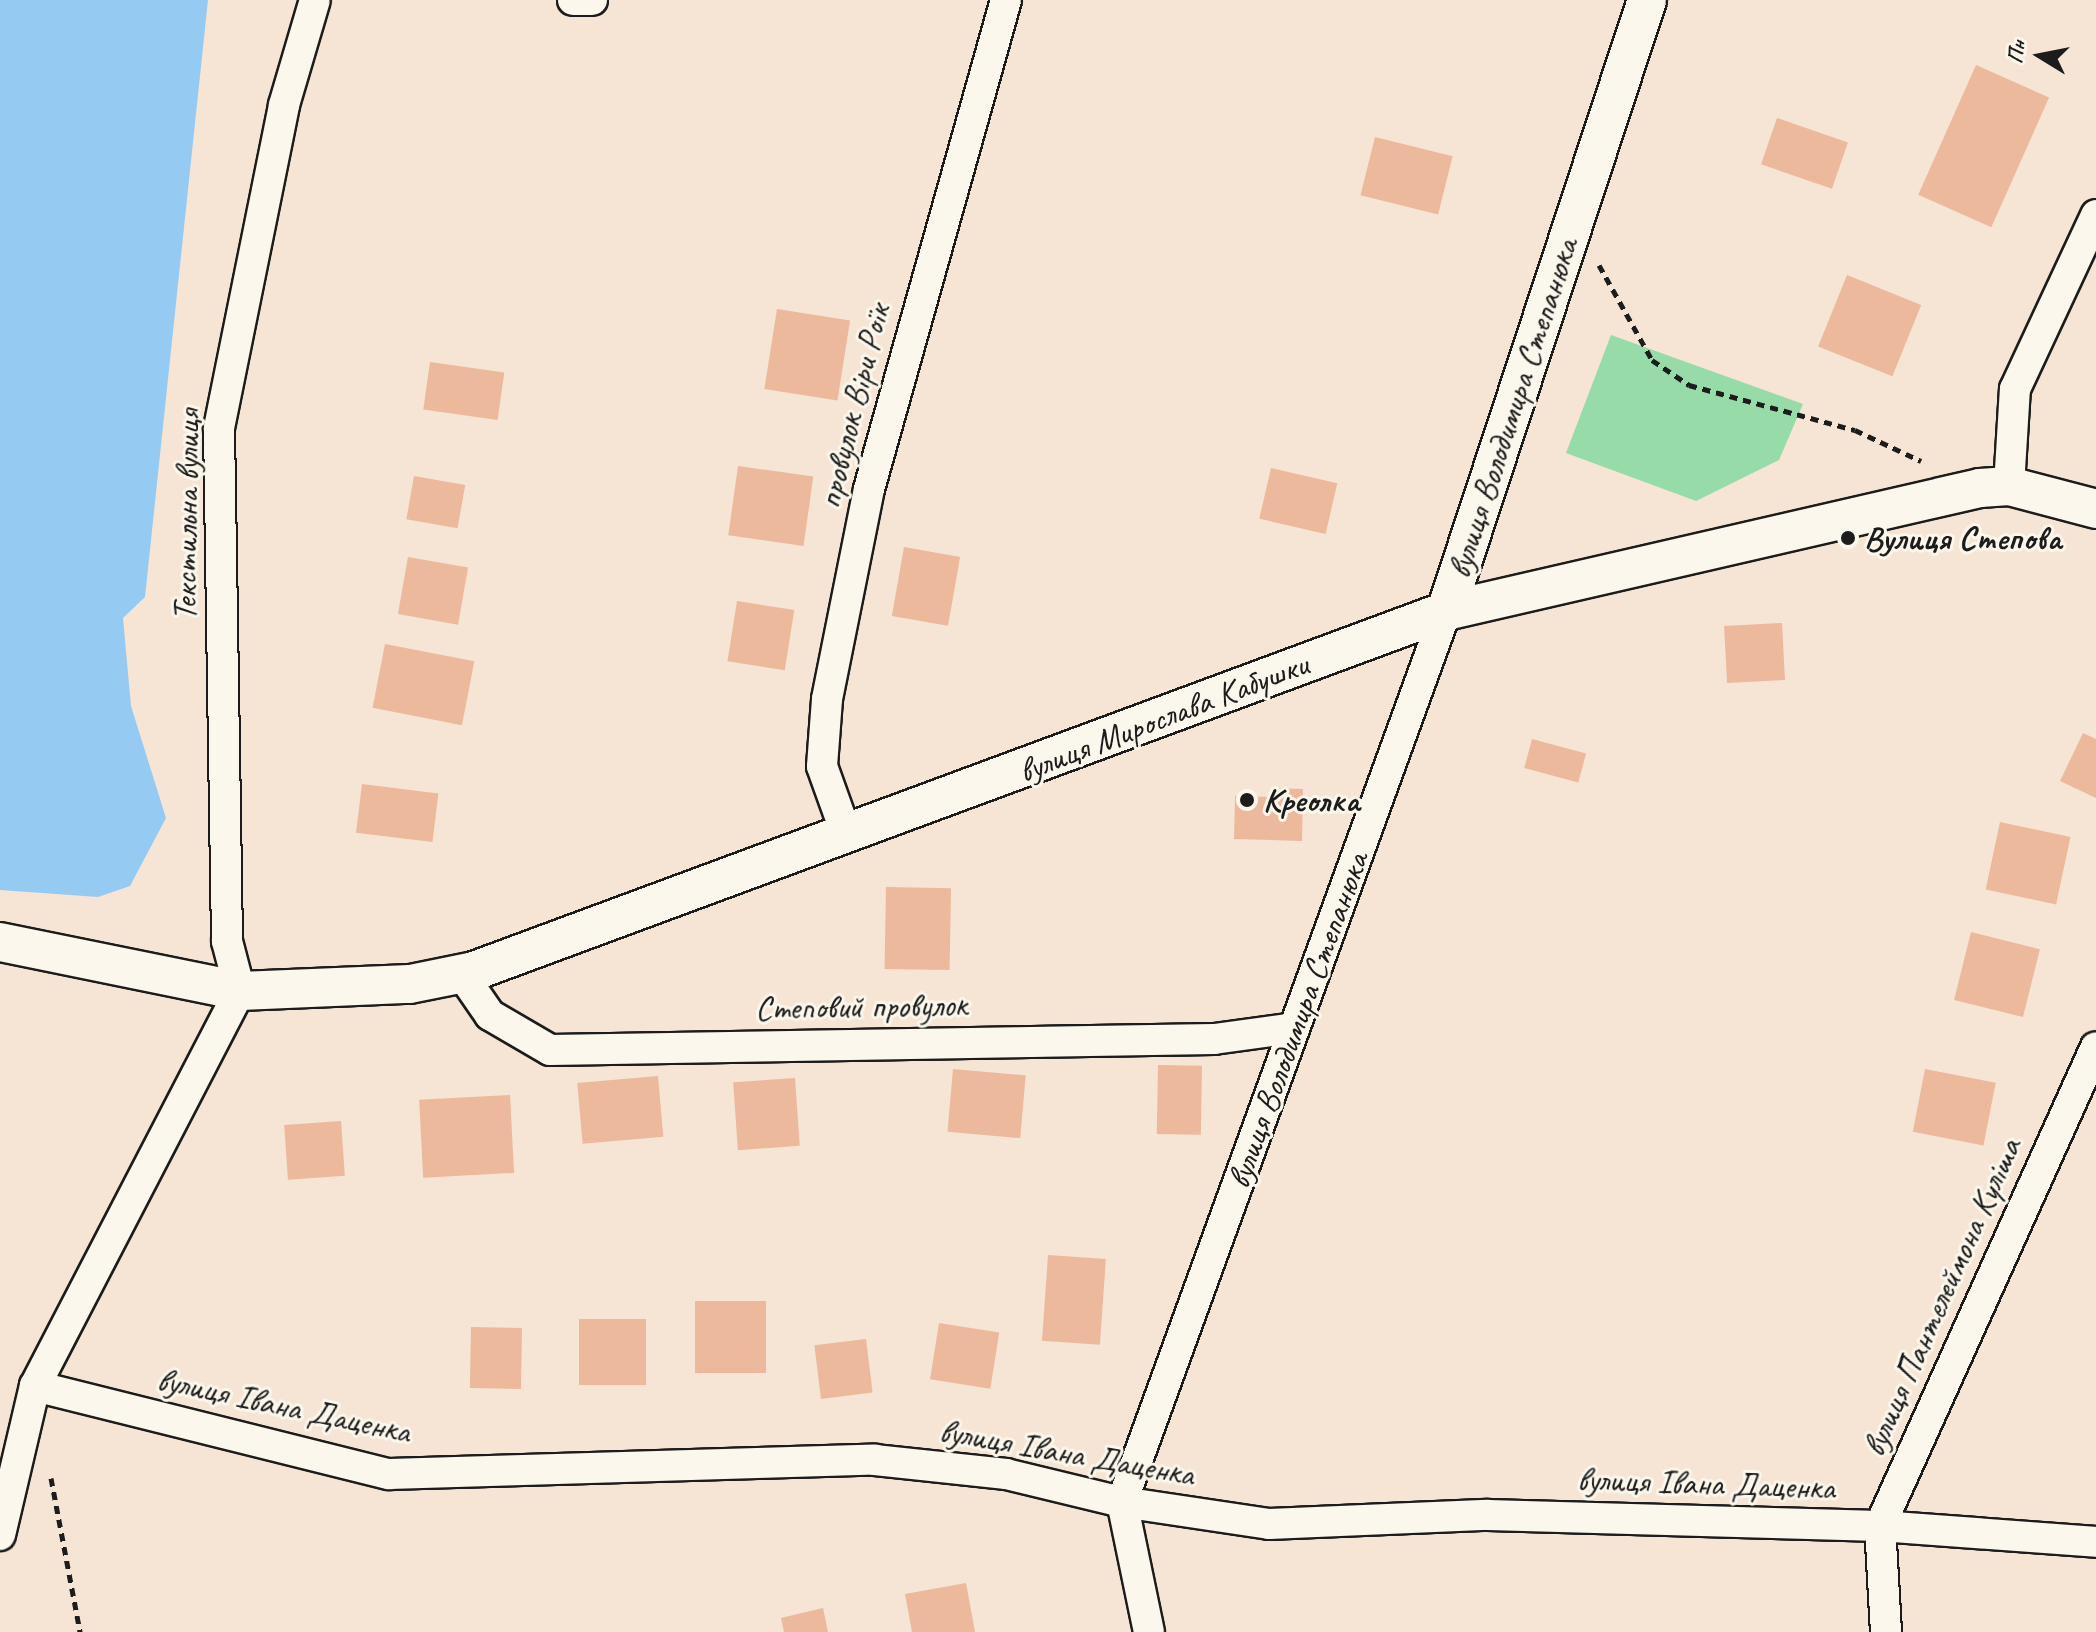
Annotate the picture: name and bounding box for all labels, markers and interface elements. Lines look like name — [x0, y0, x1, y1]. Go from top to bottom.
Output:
north arrow — [2000, 16, 2080, 96]
text: Пн — [2001, 38, 2032, 66]
street label: вулиця Володимира Степанюка — [1438, 233, 1586, 583]
street label: провулок Віри Роїк — [808, 300, 898, 512]
street label: Текстильна вулиця — [164, 409, 208, 621]
place label: Вулиця Степова — [1864, 518, 2060, 558]
marker: Вулиця Степова — [1839, 529, 1857, 547]
street label: вулиця Мирослава Кабушки — [1012, 643, 1314, 791]
place label: Креолка — [1263, 780, 1359, 820]
marker: Креолка — [1238, 791, 1256, 809]
street label: вулиця Володимира Степанюка — [1217, 847, 1377, 1193]
street label: Степовий провулок — [755, 984, 967, 1028]
street label: вулиця Пантелеймона Куліша — [1853, 1132, 2029, 1462]
street label: вулиця Івана Даценка — [153, 1358, 415, 1452]
street label: вулиця Івана Даценка — [936, 1409, 1198, 1495]
street label: вулиця Івана Даценка — [1576, 1458, 1836, 1508]

